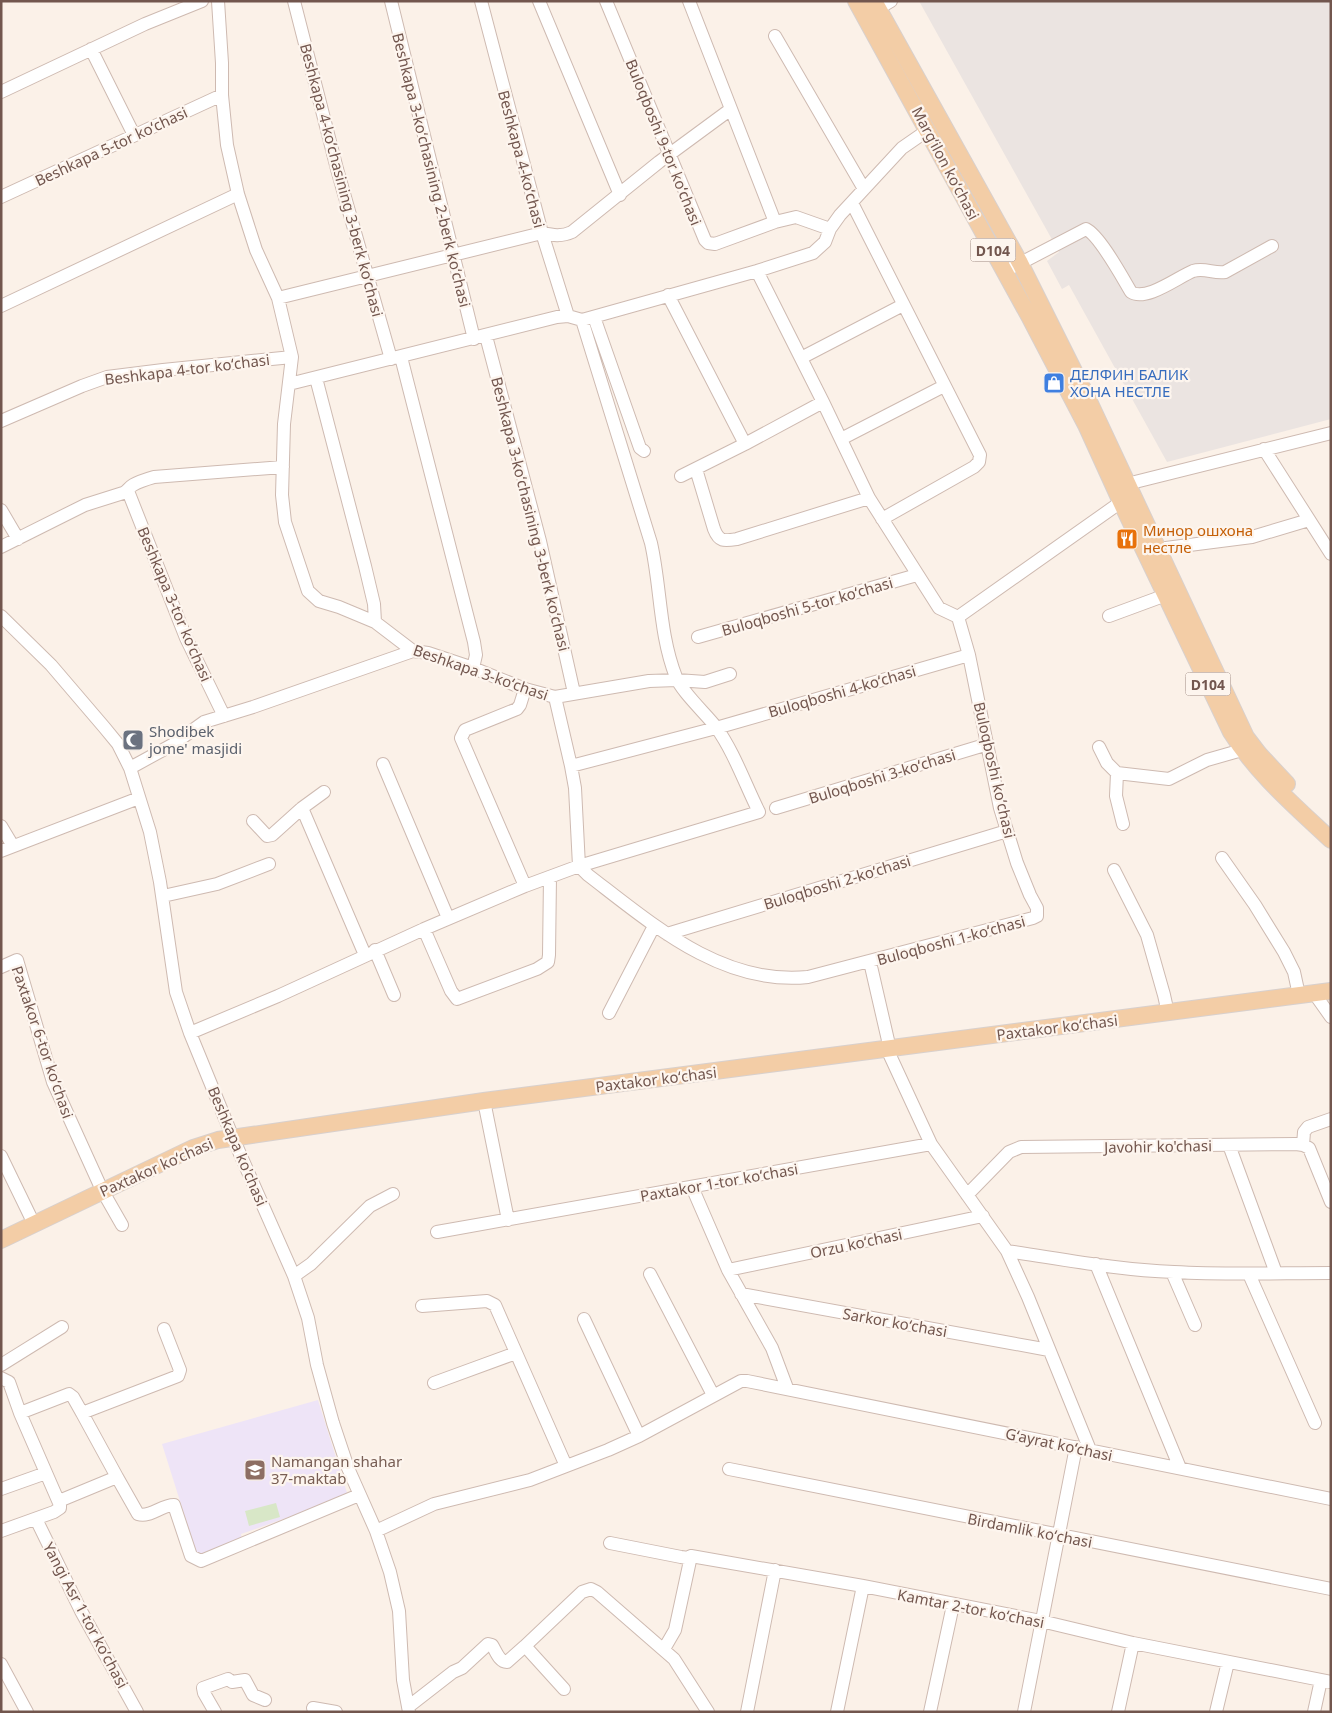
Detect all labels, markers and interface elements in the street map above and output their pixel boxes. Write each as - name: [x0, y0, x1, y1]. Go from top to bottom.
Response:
- street label: Beshkapa 3-koʻchasining 2-berk koʻchasi: [388, 31, 476, 309]
- street label: Beshkapa 4-koʻchasining 3-berk koʻchasi: [296, 41, 388, 319]
- street label: Buloqboshi 9-tor koʻchasi: [622, 56, 706, 228]
- street label: Beshkapa 4-koʻchasi: [494, 88, 550, 230]
- street label: Beshkapa 5-tor koʻchasi: [31, 102, 191, 190]
- street label: Margʻilon koʻchasi: [908, 103, 984, 223]
- road number: D104: [970, 238, 1016, 262]
- street label: Beshkapa 4-tor koʻchasi: [103, 349, 271, 389]
- place label: ДЕЛФИН БАЛИК ХОНА НЕСТЛЕ: [1070, 364, 1189, 401]
- shop icon: ДЕЛФИН БАЛИК ХОНА НЕСТЛЕ: [1042, 371, 1066, 395]
- street label: Beshkapa 3-koʻchasining 3-berk koʻchasi: [487, 375, 575, 653]
- place label: Минор ошхона нестле: [1143, 520, 1253, 557]
- street label: Beshkapa 3-tor koʻchasi: [133, 524, 217, 684]
- restaurant icon: Минор ошхона нестле: [1115, 527, 1139, 551]
- street label: Buloqboshi 5-tor koʻchasi: [719, 572, 895, 640]
- street label: Beshkapa 3-koʻchasi: [411, 639, 551, 705]
- street label: Buloqboshi 4-koʻchasi: [766, 660, 918, 722]
- road number: D104: [1186, 672, 1230, 696]
- street label: Buloqboshi koʻchasi: [970, 700, 1020, 840]
- place label: Shodibek jome' masjidi: [148, 721, 242, 758]
- mosque icon: Shodibek jome' masjidi: [121, 728, 145, 752]
- street label: Buloqboshi 3-koʻchasi: [806, 744, 958, 808]
- street label: Buloqboshi 2-koʻchasi: [761, 850, 913, 914]
- street label: Buloqboshi 1-koʻchasi: [875, 911, 1027, 969]
- street label: Paxtakor 6-tor koʻchasi: [7, 963, 79, 1121]
- street label: Paxtakor koʻchasi: [995, 1010, 1119, 1044]
- street label: Paxtakor koʻchasi: [594, 1062, 718, 1096]
- street label: Beshkapa ko'chasi: [204, 1083, 272, 1209]
- street label: Paxtakor koʻchasi: [96, 1133, 216, 1201]
- street label: Javohir ko'chasi: [1102, 1135, 1212, 1157]
- street label: Paxtakor 1-tor koʻchasi: [638, 1158, 800, 1206]
- street label: Orzu koʻchasi: [808, 1223, 904, 1263]
- street label: Sarkor koʻchasi: [841, 1303, 949, 1341]
- street label: Gʻayrat koʻchasi: [1004, 1423, 1114, 1465]
- place label: Namangan shahar 37-maktab: [271, 1451, 402, 1488]
- school or university icon: Namangan shahar 37-maktab: [243, 1458, 267, 1482]
- street label: Birdamlik koʻchasi: [966, 1508, 1094, 1552]
- street label: Yangi Asr 1-tor koʼchasi: [39, 1538, 133, 1692]
- street label: Kamtar 2-tor koʻchasi: [896, 1584, 1046, 1632]

